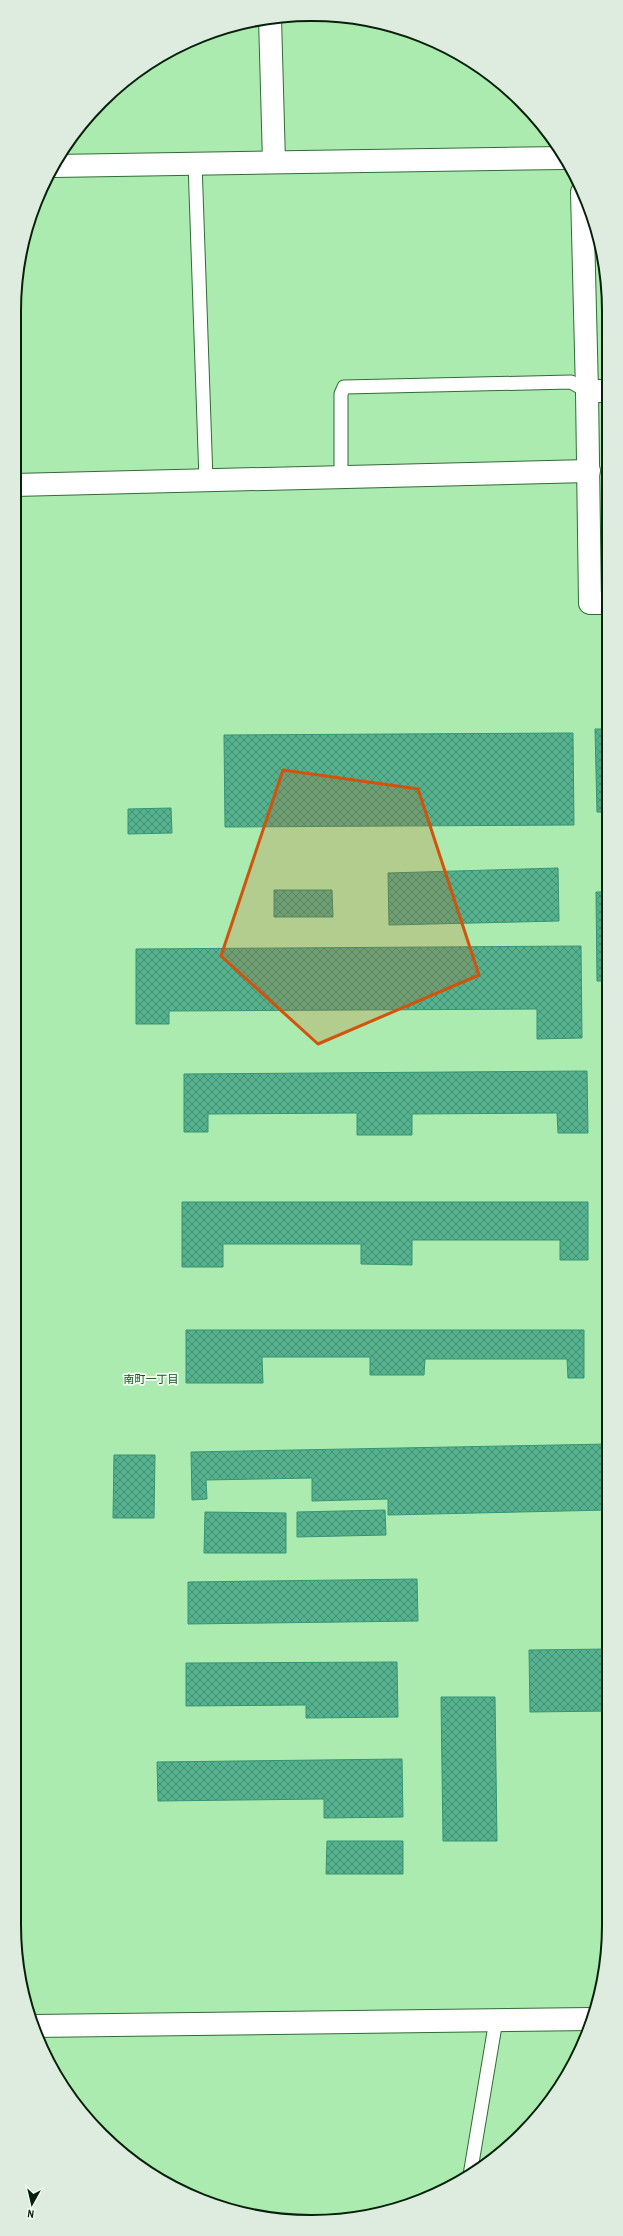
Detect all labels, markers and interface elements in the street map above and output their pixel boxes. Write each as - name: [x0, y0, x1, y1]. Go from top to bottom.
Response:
- district label: 南町一丁目: [124, 1372, 179, 1386]
- north arrow: [12, 2184, 52, 2224]
- text: N: [26, 2207, 35, 2221]

